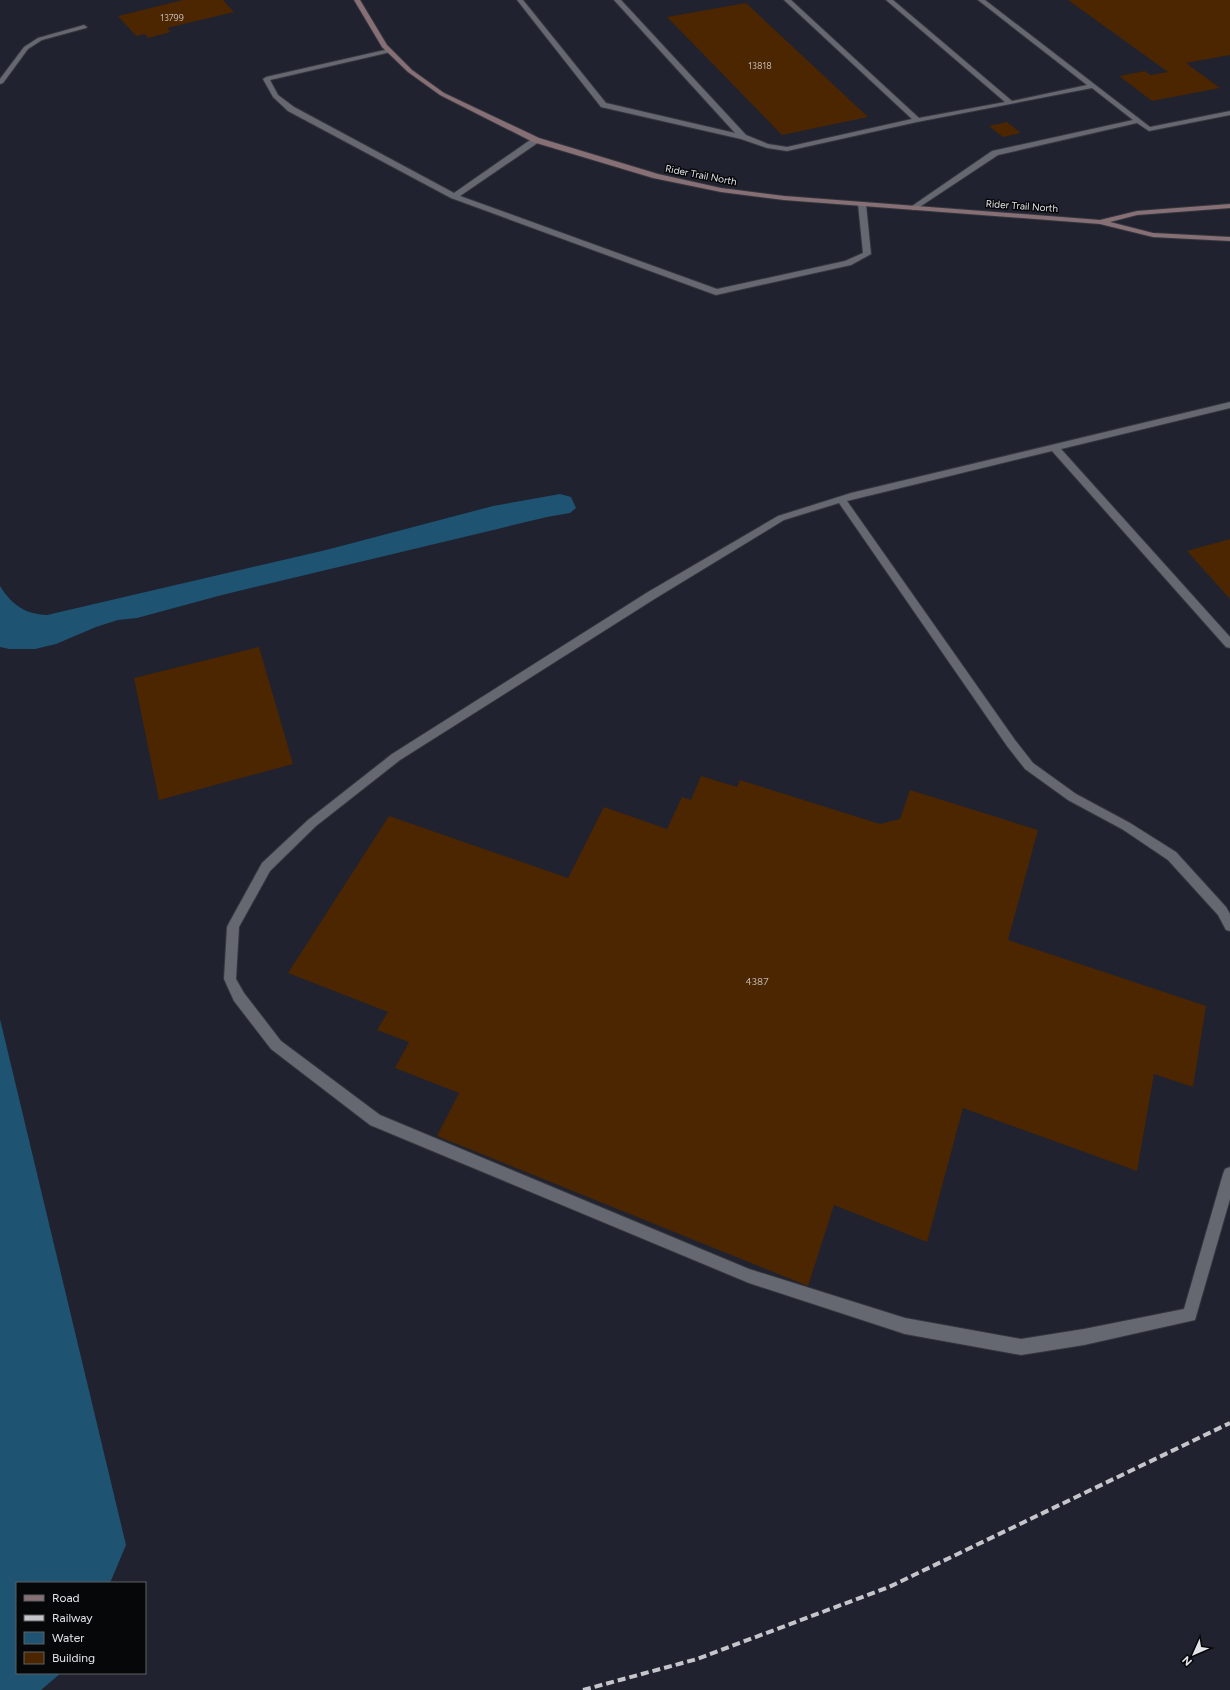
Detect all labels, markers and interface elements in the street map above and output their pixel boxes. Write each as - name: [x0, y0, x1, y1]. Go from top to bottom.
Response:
- house number: 13799: [160, 12, 184, 23]
- house number: 13818: [748, 60, 772, 71]
- street label: Rider Trail North: [664, 162, 738, 188]
- street label: Rider Trail North: [985, 197, 1059, 215]
- house number: 4387: [745, 975, 769, 988]
- legend: [16, 1582, 146, 1674]
- text: Road: [52, 1591, 80, 1605]
- text: Railway: [52, 1611, 93, 1625]
- text: Water: [52, 1631, 84, 1645]
- north arrow: [1174, 1634, 1214, 1674]
- text: Building: [52, 1651, 95, 1665]
- text: N: [1180, 1653, 1195, 1668]

